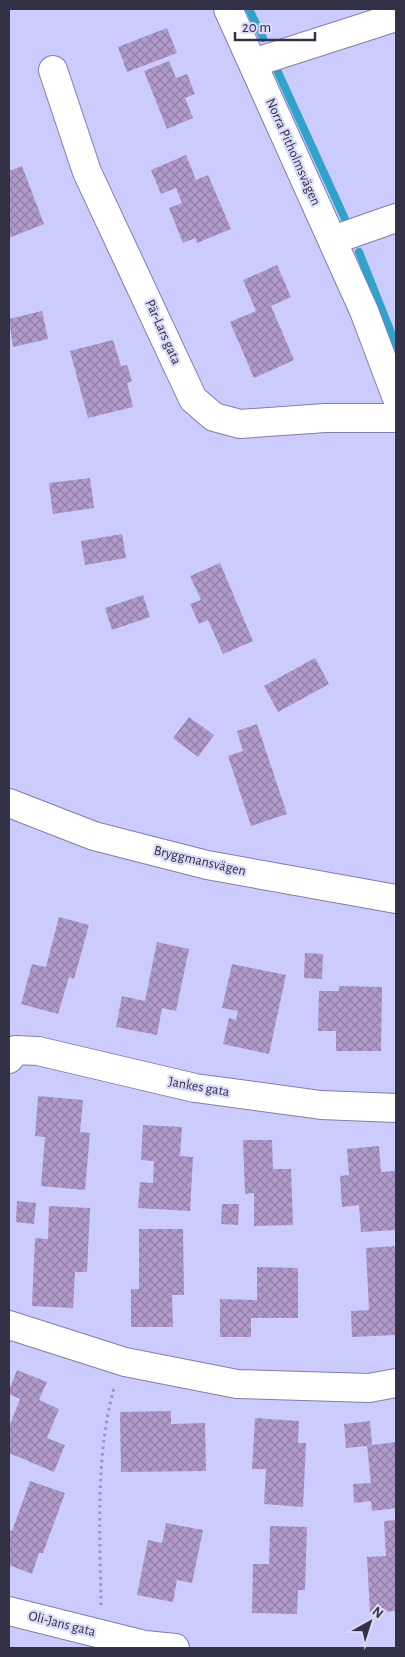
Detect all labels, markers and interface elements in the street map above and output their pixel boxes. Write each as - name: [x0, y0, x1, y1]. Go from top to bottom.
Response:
- scale bar: [235, 10, 315, 42]
- text: 20 m: [242, 20, 271, 35]
- street label: Norra Pitholmsvägen: [263, 96, 323, 208]
- street label: Pär-Lars gata: [142, 297, 184, 367]
- street label: Bryggmansvägen: [153, 844, 247, 878]
- street label: Jankes gata: [167, 1075, 231, 1099]
- north arrow: [345, 1597, 395, 1647]
- text: N: [369, 1604, 386, 1621]
- street label: Oli-Jans gata: [27, 1609, 98, 1639]

